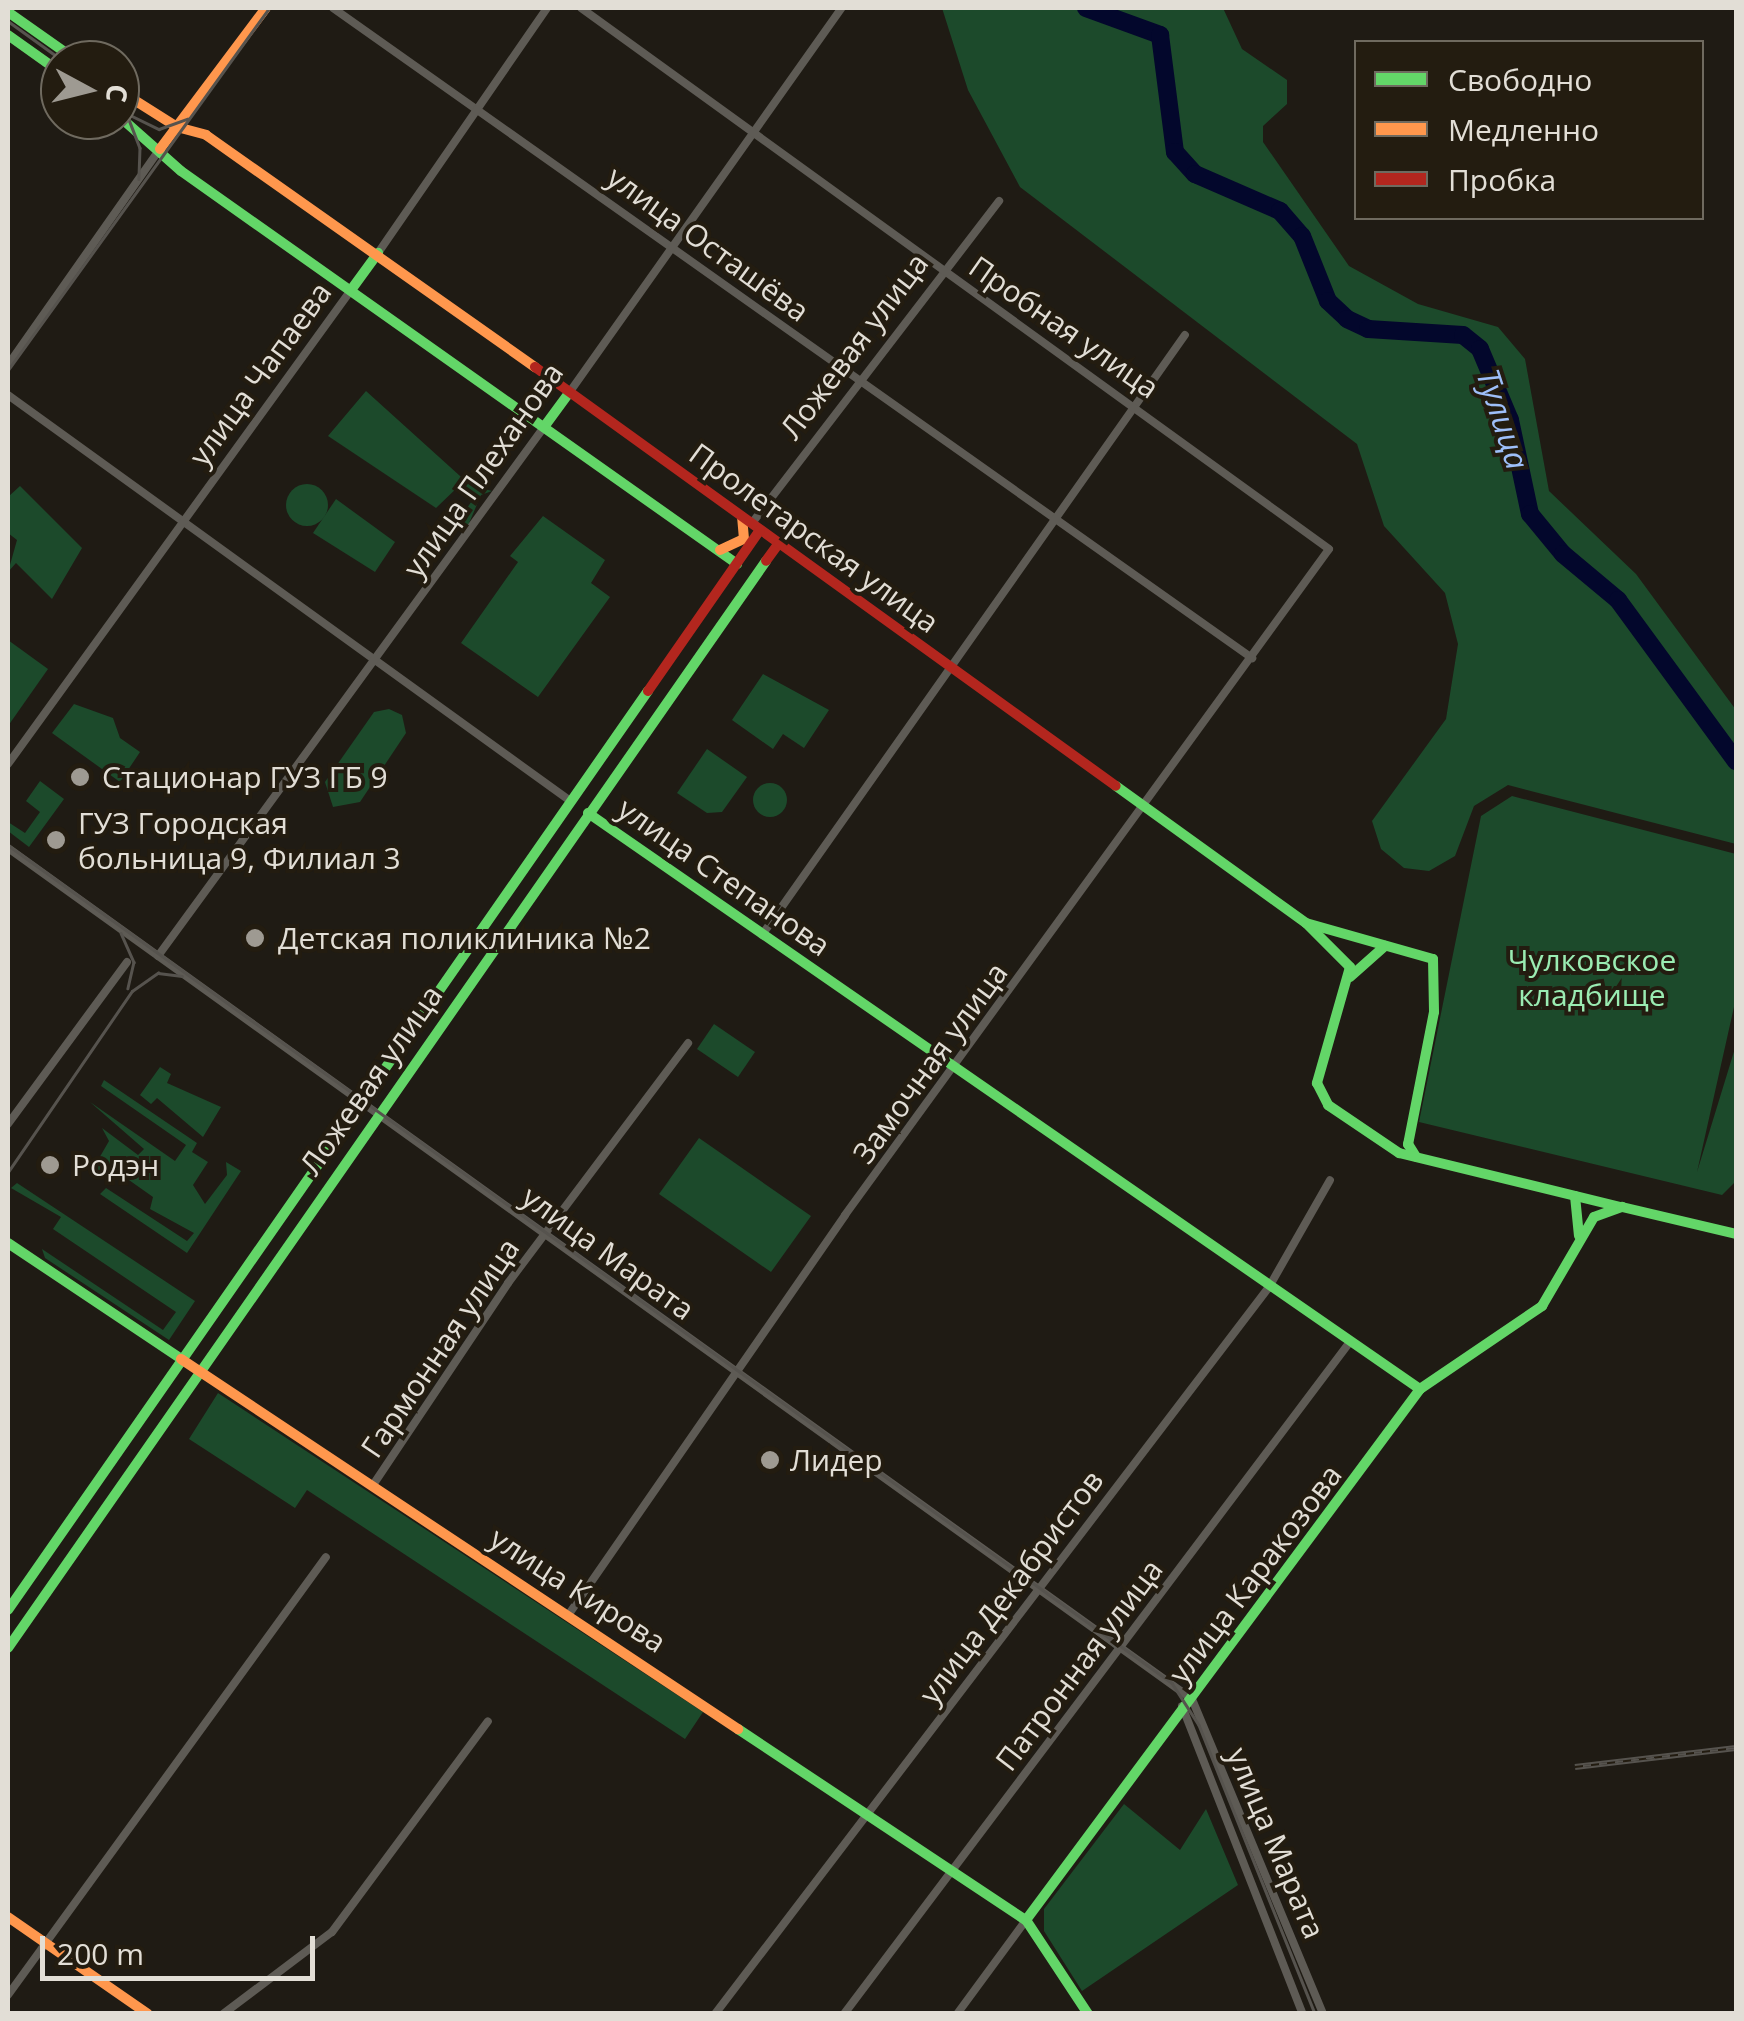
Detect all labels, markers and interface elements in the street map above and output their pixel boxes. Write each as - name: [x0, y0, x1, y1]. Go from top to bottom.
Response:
- north arrow: [40, 40, 140, 140]
- legend: [1354, 40, 1704, 220]
- text: Свободно: [1448, 59, 1592, 100]
- text: С: [98, 82, 138, 105]
- text: Медленно: [1448, 109, 1599, 150]
- street label: улица Осташёва: [600, 159, 816, 329]
- text: Пробка: [1448, 159, 1556, 200]
- street label: Ложевая улица: [773, 246, 935, 446]
- street label: Пробная улица: [962, 248, 1166, 406]
- street label: улица Чапаева: [181, 275, 339, 473]
- street label: улица Плеханова: [396, 356, 570, 584]
- water label: Тулица: [1469, 364, 1537, 474]
- street label: Пролетарская улица: [682, 436, 946, 640]
- place label: Стационар ГУЗ ГБ 9: [102, 759, 388, 795]
- marker: Стационар ГУЗ ГБ 9: [67, 764, 93, 790]
- street label: улица Степанова: [611, 790, 837, 964]
- place label: ГУЗ Городская больница 9, Филиал 3: [78, 805, 401, 876]
- marker: ГУЗ Городская больница 9, Филиал 3: [43, 827, 69, 853]
- place label: Детская поликлиника №2: [278, 920, 651, 956]
- marker: Детская поликлиника №2: [242, 925, 268, 951]
- park label: Чулковское кладбище: [1508, 942, 1676, 1012]
- street label: Замочная улица: [845, 956, 1015, 1170]
- street label: Ложевая улица: [292, 978, 450, 1182]
- place label: Родэн: [72, 1147, 159, 1183]
- marker: Родэн: [37, 1152, 63, 1178]
- street label: улица Марата: [515, 1178, 701, 1328]
- street label: Гармонная улица: [353, 1232, 527, 1464]
- place label: Лидер: [790, 1442, 883, 1478]
- marker: Лидер: [759, 1449, 781, 1471]
- street label: улица Каракозова: [1161, 1458, 1349, 1690]
- street label: улица Декабристов: [911, 1463, 1111, 1711]
- street label: улица Кирова: [483, 1520, 673, 1660]
- street label: Патронная улица: [988, 1552, 1170, 1778]
- street label: улица Марата: [1220, 1742, 1332, 1944]
- scale bar: [45, 1916, 320, 1978]
- text: 200 m: [57, 1933, 144, 1974]

